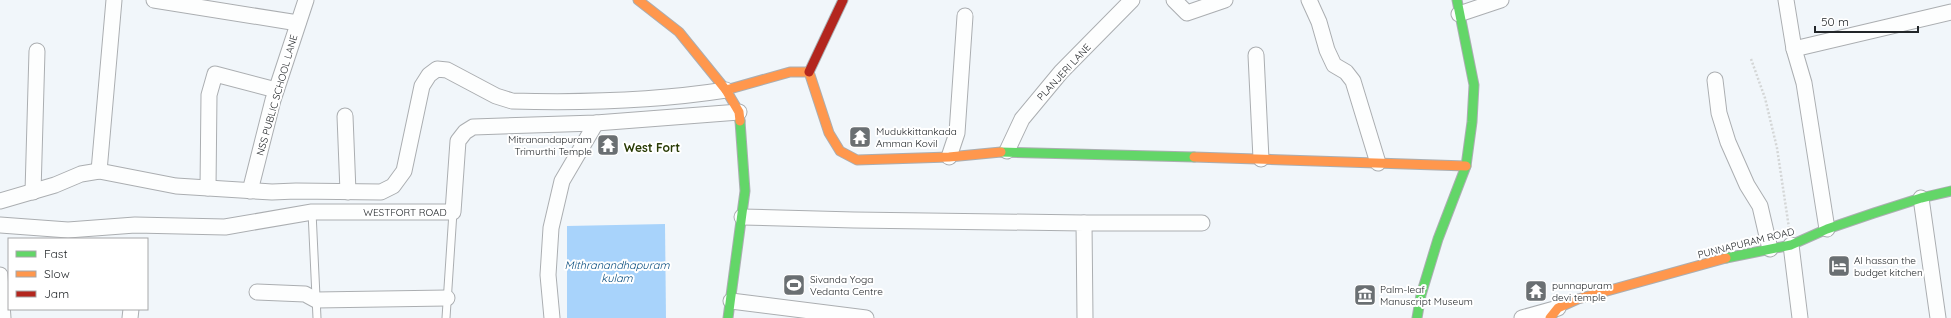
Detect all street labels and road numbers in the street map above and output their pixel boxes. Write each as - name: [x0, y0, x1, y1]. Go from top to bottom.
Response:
- street label: NSS PUBLIC SCHOOL LANE: [253, 33, 301, 157]
- street label: PLANJERI LANE: [1034, 41, 1094, 103]
- street label: WESTFORT ROAD: [363, 206, 447, 219]
- street label: PUNNAPURAM ROAD: [1696, 225, 1796, 261]

